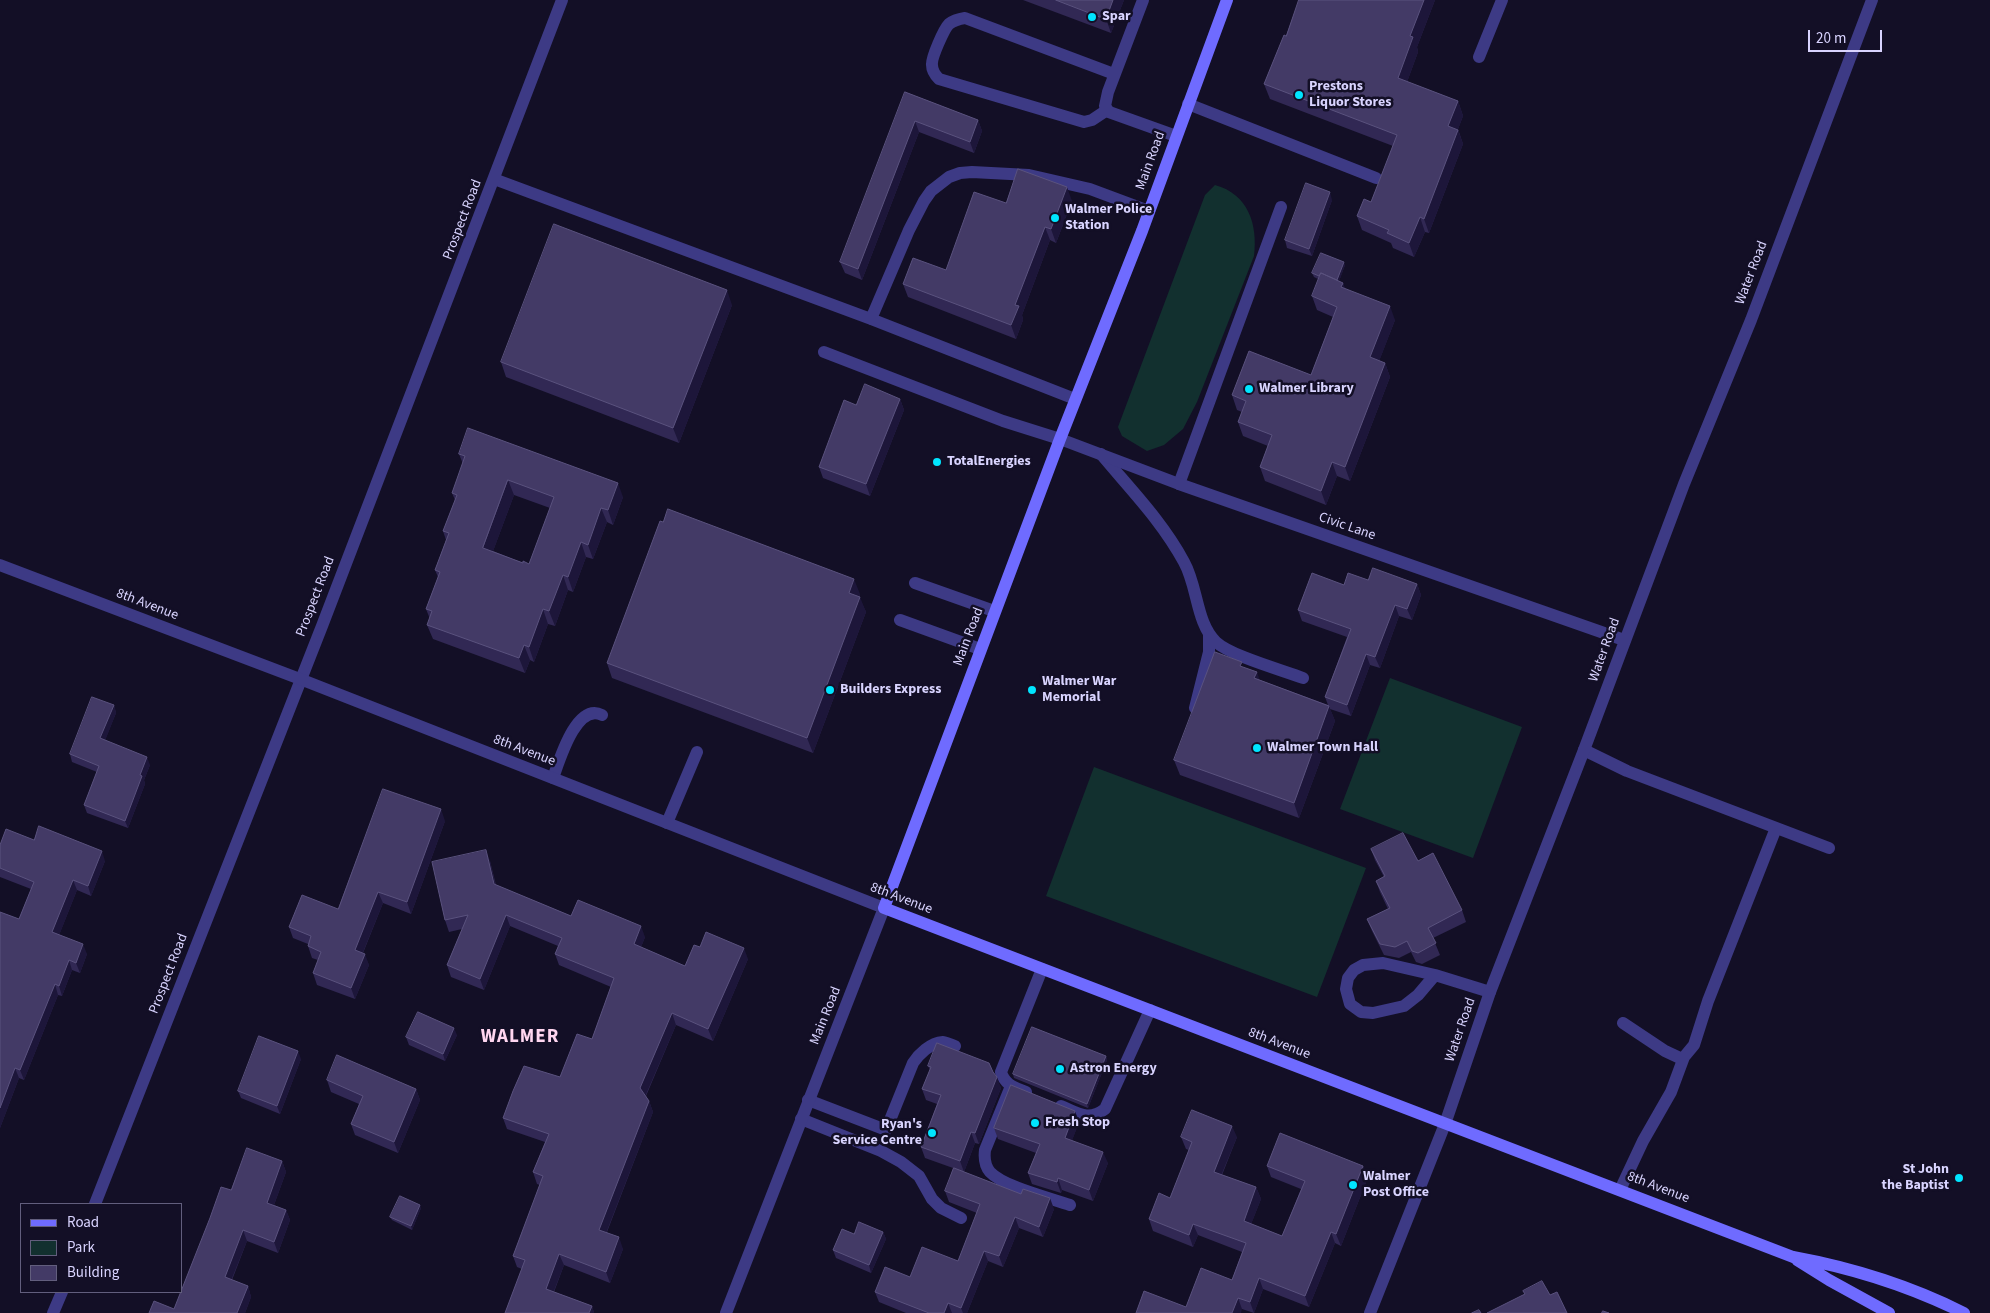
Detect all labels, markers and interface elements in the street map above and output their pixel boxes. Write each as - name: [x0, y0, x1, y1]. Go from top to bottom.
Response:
- place label: Spar: [1102, 9, 1131, 25]
- marker: Spar: [1086, 11, 1098, 23]
- scale bar: [1810, 20, 1884, 52]
- text: 20 m: [1816, 28, 1846, 49]
- place label: Prestons Liquor Stores: [1309, 79, 1391, 111]
- marker: Prestons Liquor Stores: [1293, 89, 1305, 101]
- street label: Main Road: [1133, 129, 1169, 193]
- street label: Prospect Road: [440, 177, 486, 263]
- place label: Walmer Police Station: [1065, 202, 1152, 234]
- marker: Walmer Police Station: [1049, 212, 1061, 224]
- street label: Water Road: [1732, 239, 1772, 307]
- place label: Walmer Library: [1259, 381, 1354, 397]
- marker: Walmer Library: [1243, 383, 1255, 395]
- place label: TotalEnergies: [947, 454, 1031, 470]
- marker: TotalEnergies: [931, 456, 943, 468]
- street label: Civic Lane: [1316, 509, 1378, 545]
- street label: Prospect Road: [293, 554, 339, 640]
- street label: 8th Avenue: [114, 585, 180, 625]
- street label: Main Road: [950, 605, 988, 669]
- street label: Water Road: [1586, 616, 1624, 684]
- place label: Walmer War Memorial: [1042, 674, 1116, 706]
- place label: Builders Express: [840, 682, 941, 698]
- marker: Builders Express: [824, 684, 836, 696]
- marker: Walmer War Memorial: [1026, 684, 1038, 696]
- street label: 8th Avenue: [491, 731, 557, 771]
- place label: Walmer Town Hall: [1267, 740, 1378, 756]
- marker: Walmer Town Hall: [1251, 742, 1263, 754]
- street label: 8th Avenue: [868, 879, 934, 919]
- street label: Prospect Road: [146, 931, 192, 1017]
- street label: Main Road: [807, 984, 845, 1048]
- street label: Water Road: [1442, 996, 1480, 1064]
- street label: 8th Avenue: [1246, 1024, 1312, 1064]
- district label: WALMER: [480, 1027, 560, 1049]
- place label: Astron Energy: [1070, 1061, 1157, 1077]
- marker: Astron Energy: [1054, 1063, 1066, 1075]
- place label: Fresh Stop: [1045, 1115, 1110, 1131]
- place label: Ryan's Service Centre: [832, 1117, 922, 1150]
- marker: Fresh Stop: [1029, 1117, 1041, 1129]
- marker: Ryan's Service Centre: [926, 1127, 938, 1139]
- place label: St John the Baptist: [1882, 1162, 1949, 1194]
- street label: 8th Avenue: [1625, 1168, 1691, 1208]
- place label: Walmer Post Office: [1363, 1169, 1429, 1202]
- marker: St John the Baptist: [1953, 1172, 1965, 1184]
- marker: Walmer Post Office: [1347, 1179, 1359, 1191]
- legend: [20, 1203, 182, 1293]
- text: Road: [67, 1212, 99, 1233]
- text: Park: [67, 1237, 95, 1258]
- text: Building: [67, 1262, 119, 1283]

